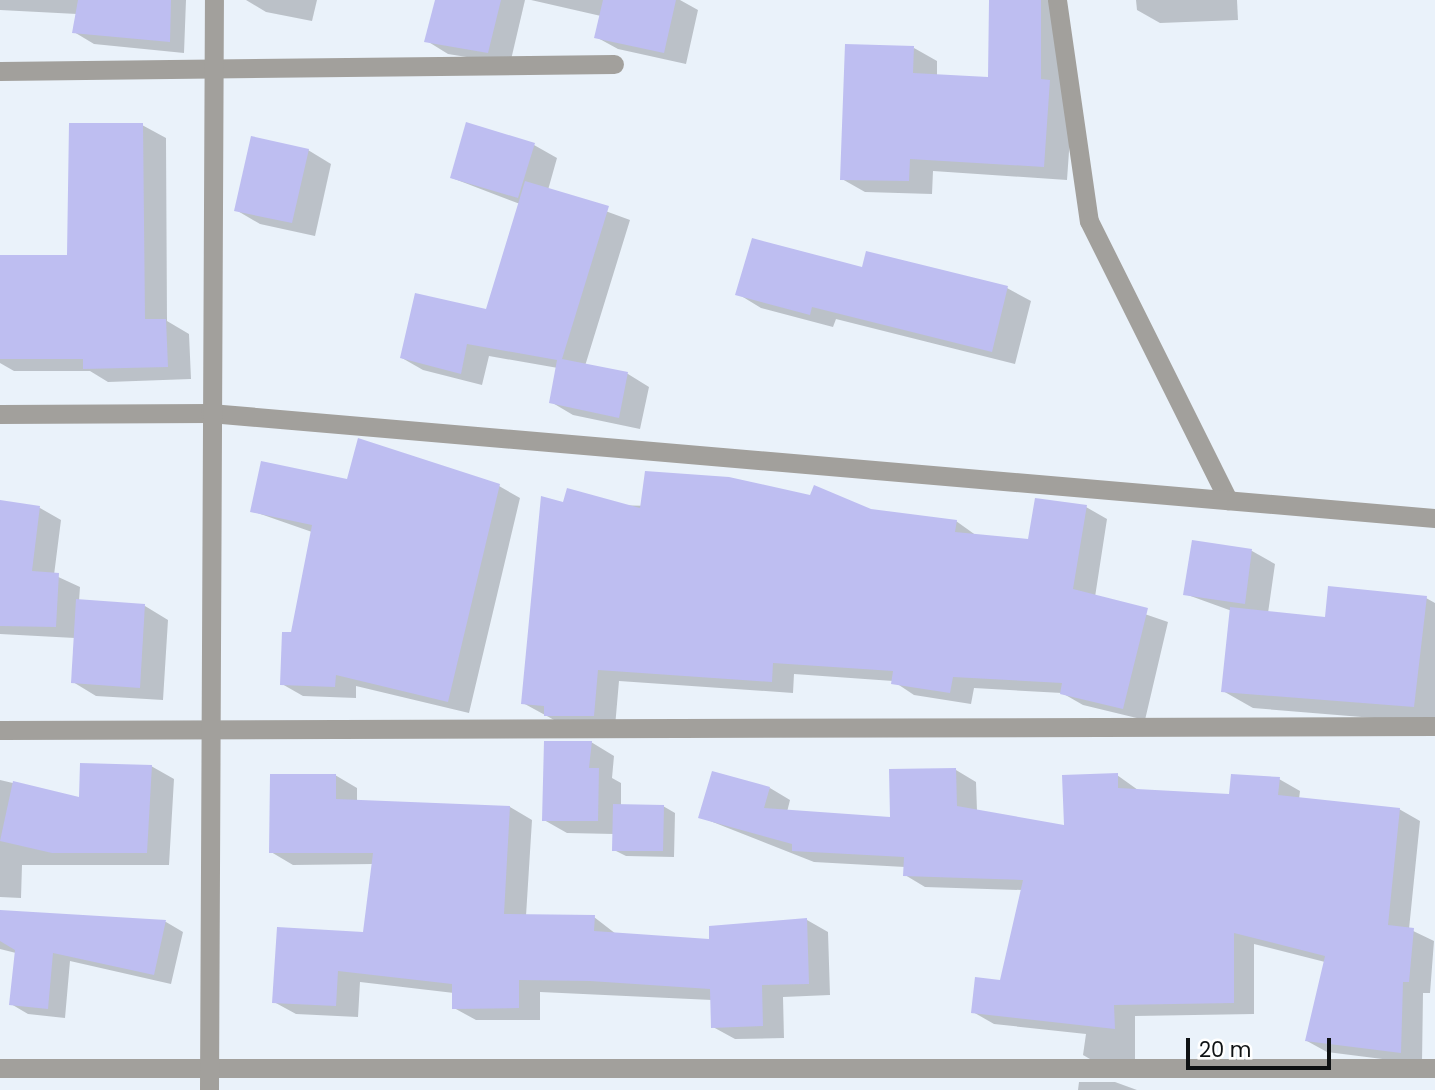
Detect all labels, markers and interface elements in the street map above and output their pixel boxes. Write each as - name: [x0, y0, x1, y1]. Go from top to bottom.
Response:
- scale bar: [1190, 1024, 1335, 1068]
- text: 20 m: [1199, 1035, 1252, 1064]

